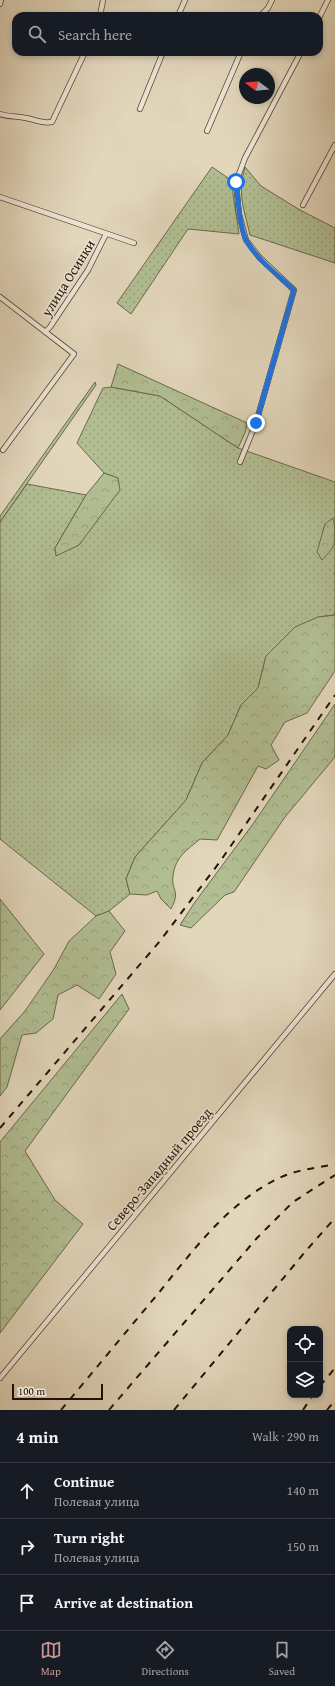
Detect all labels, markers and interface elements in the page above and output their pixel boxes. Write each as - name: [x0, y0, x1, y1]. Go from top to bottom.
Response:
- search box: [12, 12, 323, 56]
- icon: search: [26, 23, 48, 45]
- text: Search here: [58, 24, 132, 45]
- north arrow: [239, 68, 275, 104]
- route start: [227, 173, 245, 191]
- street label: улица Осинки: [36, 236, 100, 321]
- route end: [247, 414, 265, 432]
- street label: Северо-Западный проезд: [101, 1103, 217, 1235]
- map controls: [287, 1326, 323, 1398]
- button: locate: [287, 1326, 323, 1362]
- button: layers: [287, 1362, 323, 1398]
- scale bar: [12, 1382, 103, 1401]
- text: 100 m: [18, 1383, 45, 1399]
- text: 4 min: [16, 1424, 58, 1449]
- text: Walk · 290 m: [252, 1427, 319, 1446]
- text: Continue: [54, 1471, 115, 1492]
- icon: ahead: [16, 1480, 38, 1502]
- text: 140 m: [287, 1481, 319, 1500]
- text: Полевая улица: [54, 1492, 139, 1511]
- text: Turn right: [54, 1527, 125, 1548]
- icon: right: [16, 1536, 38, 1558]
- text: 150 m: [287, 1537, 319, 1556]
- text: Полевая улица: [54, 1548, 139, 1567]
- icon: arrive: [16, 1592, 38, 1614]
- text: Arrive at destination: [54, 1592, 193, 1613]
- tab: Map: [40, 1639, 62, 1679]
- tab: Directions: [142, 1639, 189, 1679]
- tab: Saved: [268, 1639, 295, 1679]

